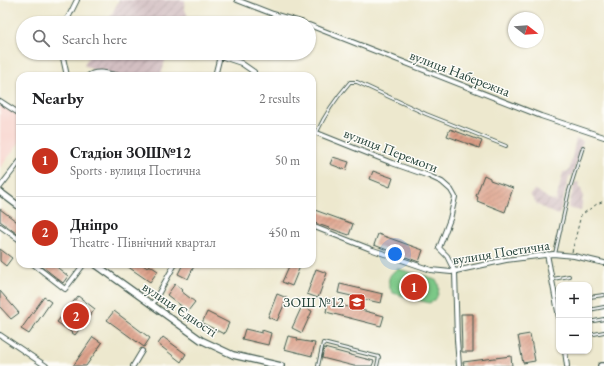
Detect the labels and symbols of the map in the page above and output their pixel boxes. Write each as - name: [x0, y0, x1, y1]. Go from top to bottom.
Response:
- north arrow: [508, 12, 544, 48]
- street label: вулиця Набережна: [407, 46, 513, 101]
- street label: вулиця Перемоги: [341, 124, 441, 176]
- street label: вулиця Поетична: [451, 235, 551, 269]
- your location: [385, 244, 405, 264]
- pin: 1: [401, 272, 427, 302]
- street label: вулиця Єдності: [139, 277, 221, 341]
- school or university icon: ЗОШ №12: [347, 292, 367, 312]
- place label: ЗОШ №12: [283, 293, 344, 311]
- pin: 2: [63, 301, 89, 331]

